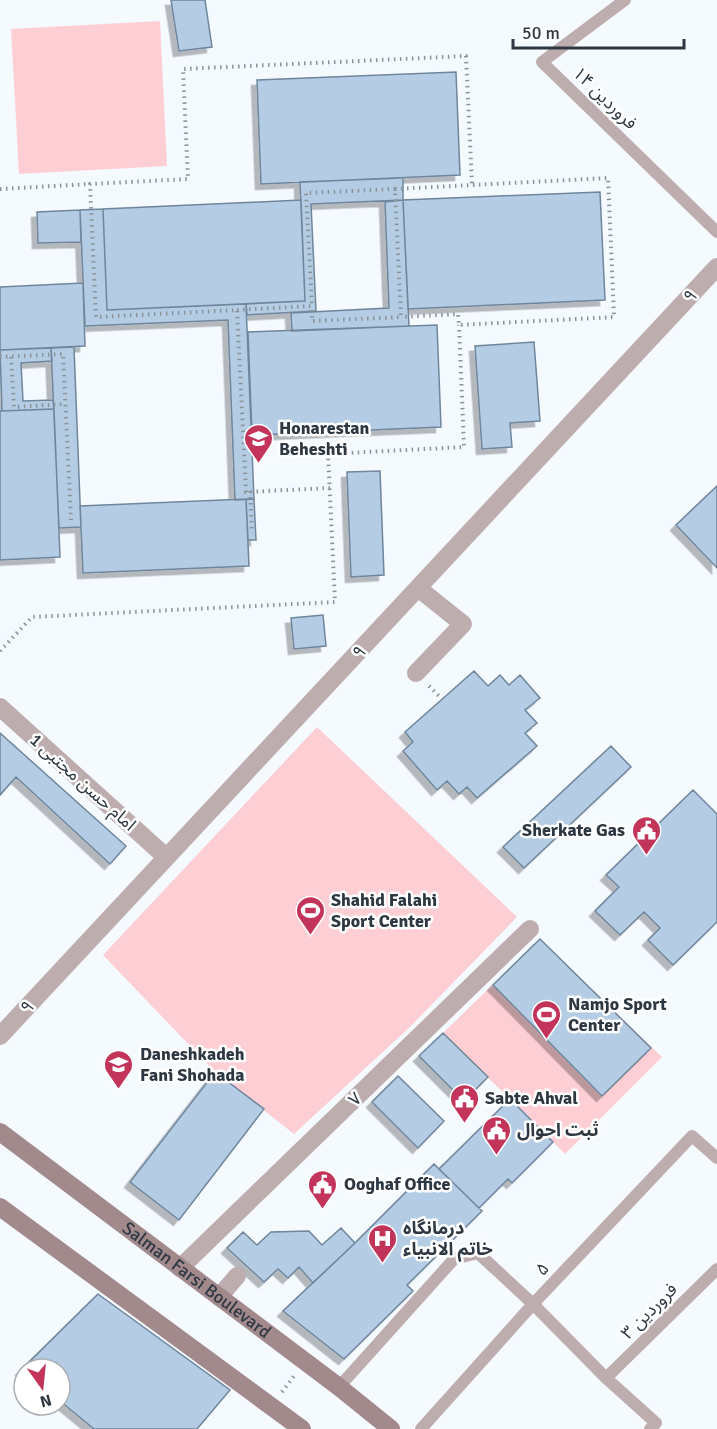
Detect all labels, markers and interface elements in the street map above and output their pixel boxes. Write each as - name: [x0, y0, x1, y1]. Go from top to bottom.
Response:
- scale bar: [513, 12, 684, 50]
- text: 50 m: [522, 22, 560, 44]
- street label: فروردین ۱۴: [568, 62, 642, 134]
- street label: ۹: [678, 285, 702, 307]
- place label: Honarestan Beheshti: [279, 417, 370, 460]
- school or university icon: Honarestan Beheshti: [242, 422, 274, 464]
- street label: ۹: [347, 641, 371, 663]
- street label: امام حسن مجتبی 1: [23, 729, 141, 838]
- public building icon: Sherkate Gas: [630, 814, 662, 856]
- place label: Sherkate Gas: [522, 819, 625, 841]
- place label: Shahid Falahi Sport Center: [331, 889, 437, 932]
- sports icon: Shahid Falahi Sport Center: [294, 894, 326, 936]
- place label: Namjo Sport Center: [568, 993, 667, 1036]
- street label: ۹: [15, 996, 39, 1018]
- sports icon: Namjo Sport Center: [531, 998, 563, 1040]
- place label: Daneshkadeh Fani Shohada: [140, 1043, 245, 1086]
- school or university icon: Daneshkadeh Fani Shohada: [103, 1048, 135, 1090]
- public building icon: Sabte Ahval: [448, 1082, 480, 1124]
- place label: Sabte Ahval: [485, 1087, 578, 1109]
- street label: ۷: [344, 1088, 366, 1110]
- public building icon: ثبت احوال: [480, 1114, 512, 1156]
- place label: ثبت احوال: [517, 1119, 599, 1141]
- public building icon: Ooghaf Office: [307, 1168, 339, 1210]
- place label: Ooghaf Office: [344, 1173, 451, 1195]
- street label: Salman Farsi Boulevard: [118, 1217, 275, 1343]
- place label: درمانگاه خاتم الانبیاء: [403, 1217, 493, 1262]
- hospital icon: درمانگاه خاتم الانبیاء: [366, 1222, 398, 1264]
- street label: ۵: [530, 1258, 554, 1280]
- street label: فروردین ۳: [616, 1278, 682, 1344]
- north arrow: [12, 1357, 72, 1417]
- text: N: [38, 1389, 54, 1412]

